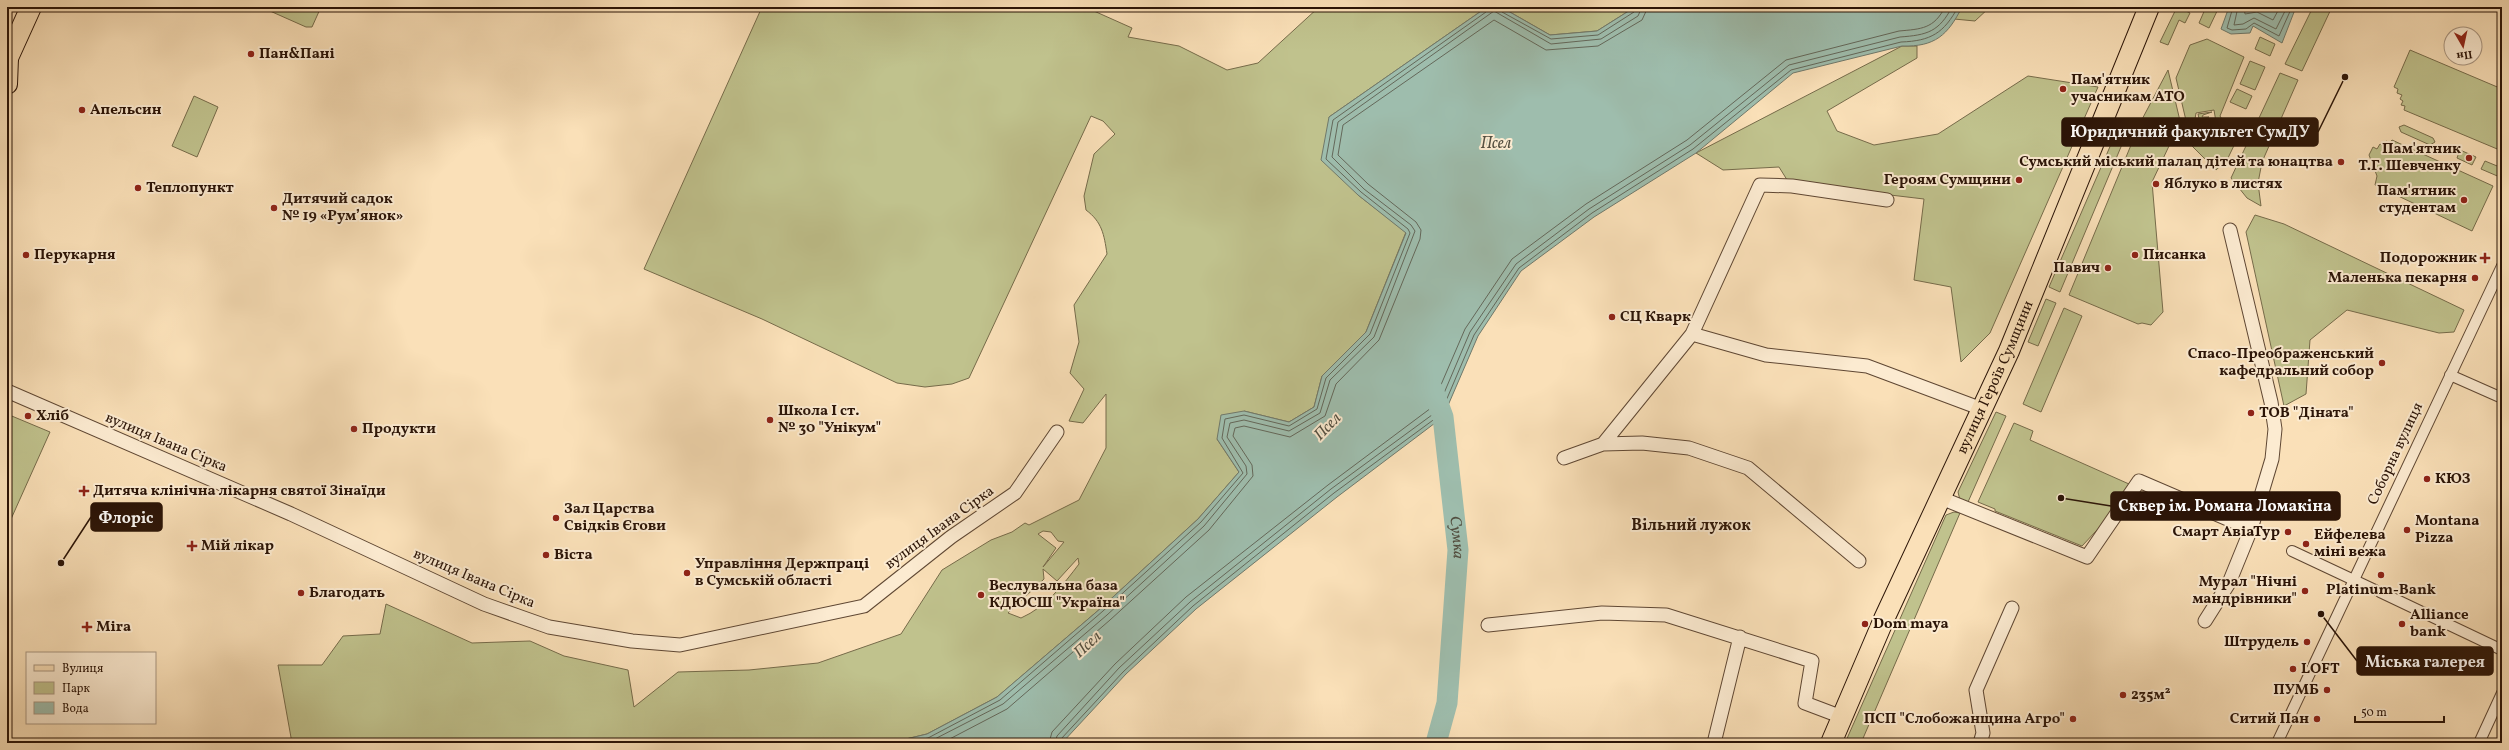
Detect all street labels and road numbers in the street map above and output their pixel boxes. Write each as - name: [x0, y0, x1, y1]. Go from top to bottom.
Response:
- street label: вулиця Героїв Сумщини: [1952, 297, 2039, 458]
- street label: Соборна вулиця: [2363, 399, 2429, 509]
- street label: вулиця Івана Сірка: [102, 408, 230, 478]
- street label: вулиця Івана Сірка: [881, 481, 999, 575]
- street label: вулиця Івана Сірка: [410, 544, 538, 614]

